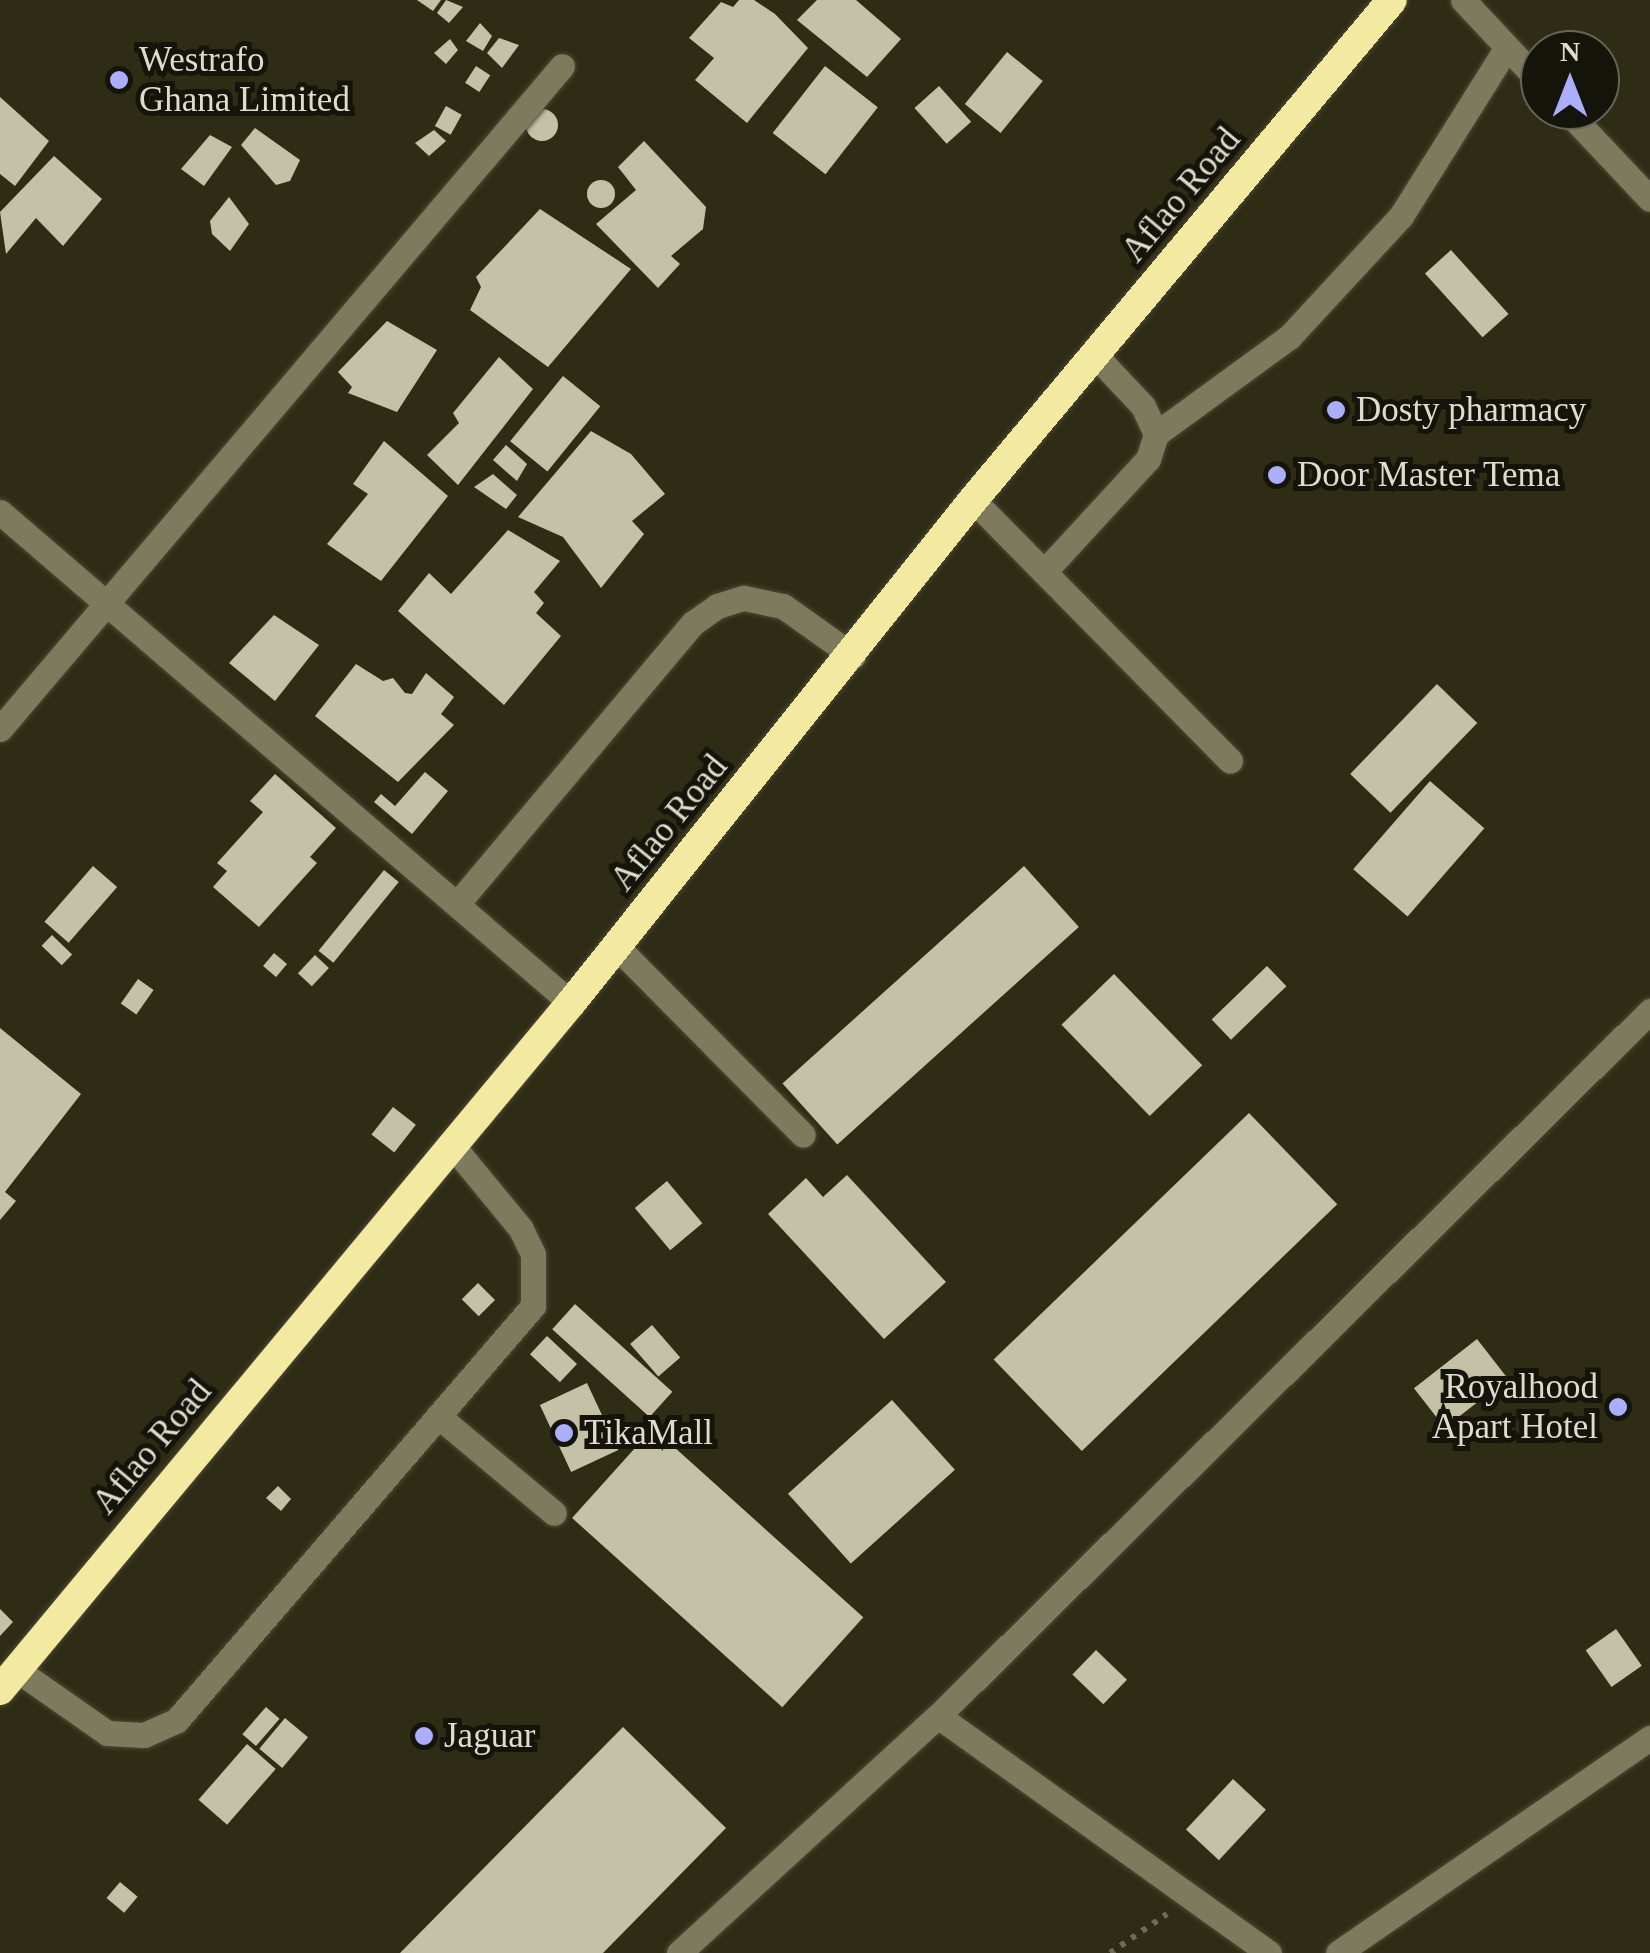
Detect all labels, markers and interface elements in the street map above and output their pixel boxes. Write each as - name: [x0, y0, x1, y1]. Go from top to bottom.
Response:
- north arrow: [1520, 30, 1620, 130]
- text: N: [1560, 36, 1580, 67]
- place label: Westrafo Ghana Limited: [139, 39, 350, 121]
- marker: Westrafo Ghana Limited: [108, 69, 130, 91]
- street label: Aflao Road: [1113, 119, 1249, 271]
- place label: Dosty pharmacy: [1356, 389, 1586, 431]
- marker: Dosty pharmacy: [1325, 399, 1347, 421]
- place label: Door Master Tema: [1297, 454, 1561, 496]
- marker: Door Master Tema: [1266, 464, 1288, 486]
- street label: Aflao Road: [602, 747, 736, 899]
- place label: Royalhood Apart Hotel: [1432, 1366, 1598, 1448]
- street label: Aflao Road: [84, 1371, 220, 1523]
- marker: Royalhood Apart Hotel: [1607, 1396, 1629, 1418]
- place label: TikaMall: [584, 1412, 713, 1454]
- marker: TikaMall: [553, 1422, 575, 1444]
- place label: Jaguar: [444, 1715, 535, 1757]
- marker: Jaguar: [413, 1725, 435, 1747]

